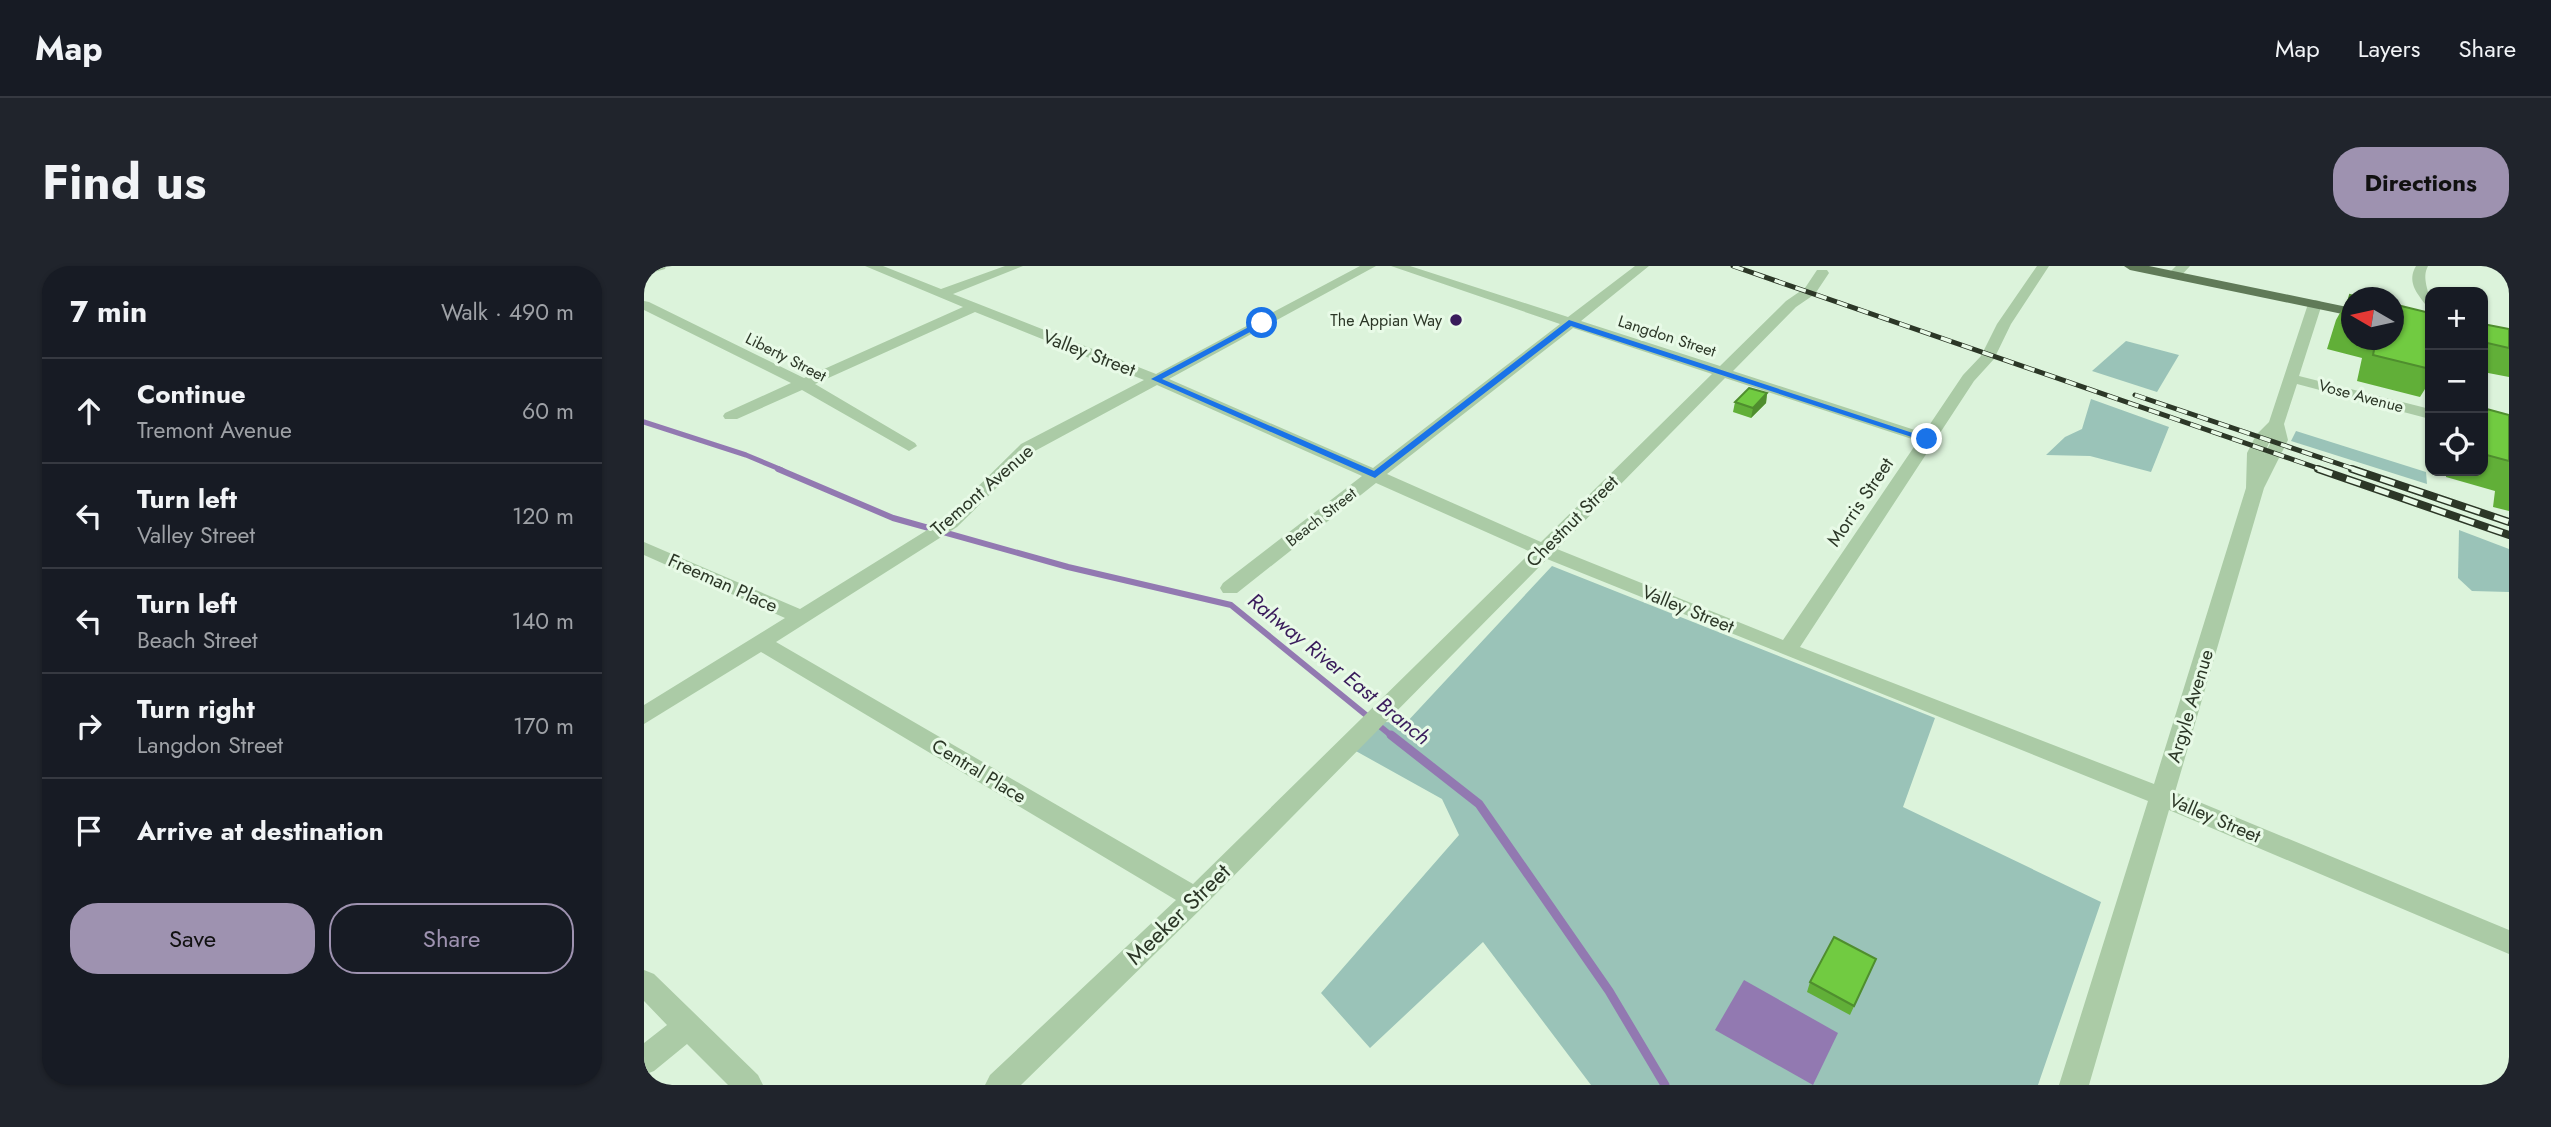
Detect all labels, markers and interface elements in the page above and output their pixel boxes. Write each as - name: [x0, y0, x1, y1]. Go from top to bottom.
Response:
- text: Map: [35, 25, 103, 72]
- text: Map: [2275, 31, 2320, 66]
- text: Layers: [2358, 31, 2420, 66]
- text: Share: [2458, 31, 2516, 66]
- text: Find us: [42, 147, 206, 217]
- button: Directions: [2333, 147, 2509, 218]
- north arrow: [2341, 287, 2404, 350]
- map controls: [2425, 287, 2488, 476]
- button: +: [2425, 287, 2488, 350]
- text: 7 min: [70, 290, 147, 333]
- text: Walk · 490 m: [441, 295, 574, 329]
- route start: [1246, 307, 1277, 338]
- place label: The Appian Way: [1330, 309, 1443, 332]
- street label: Langdon Street: [1615, 309, 1719, 363]
- marker: The Appian Way: [1448, 312, 1464, 328]
- street label: Valley Street: [1039, 323, 1140, 383]
- street label: Liberty Street: [742, 327, 831, 387]
- button: −: [2425, 350, 2488, 413]
- street label: Vose Avenue: [2316, 374, 2406, 418]
- text: Continue: [137, 375, 246, 413]
- icon: ahead: [70, 392, 108, 430]
- text: 60 m: [522, 394, 574, 428]
- text: Tremont Avenue: [137, 413, 292, 447]
- button: locate: [2425, 413, 2488, 476]
- route end: [1911, 423, 1942, 454]
- street label: Tremont Avenue: [925, 438, 1039, 542]
- street label: Morris Street: [1820, 452, 1900, 552]
- street label: Chestnut Street: [1520, 469, 1624, 573]
- text: Turn left: [137, 480, 237, 518]
- street label: Beach Street: [1281, 482, 1361, 552]
- icon: left: [70, 497, 108, 535]
- text: 120 m: [512, 499, 574, 533]
- text: Valley Street: [137, 518, 255, 552]
- street label: Freeman Place: [664, 547, 782, 619]
- street label: Valley Street: [1638, 578, 1739, 640]
- text: Turn left: [137, 585, 237, 623]
- water label: Rahway River East Branch: [1241, 586, 1437, 752]
- icon: left: [70, 602, 108, 640]
- text: 140 m: [512, 604, 574, 638]
- text: Beach Street: [137, 623, 258, 657]
- street label: Argyle Avenue: [2160, 646, 2220, 766]
- text: Turn right: [137, 690, 255, 728]
- icon: right: [70, 707, 108, 745]
- text: 170 m: [513, 709, 574, 743]
- text: Langdon Street: [137, 728, 283, 762]
- street label: Central Place: [927, 732, 1031, 810]
- street label: Valley Street: [2165, 787, 2266, 850]
- icon: arrive: [70, 812, 108, 850]
- text: Arrive at destination: [137, 812, 384, 850]
- street label: Meeker Street: [1118, 855, 1238, 973]
- button: Save: [70, 903, 315, 974]
- button: Share: [329, 903, 574, 974]

